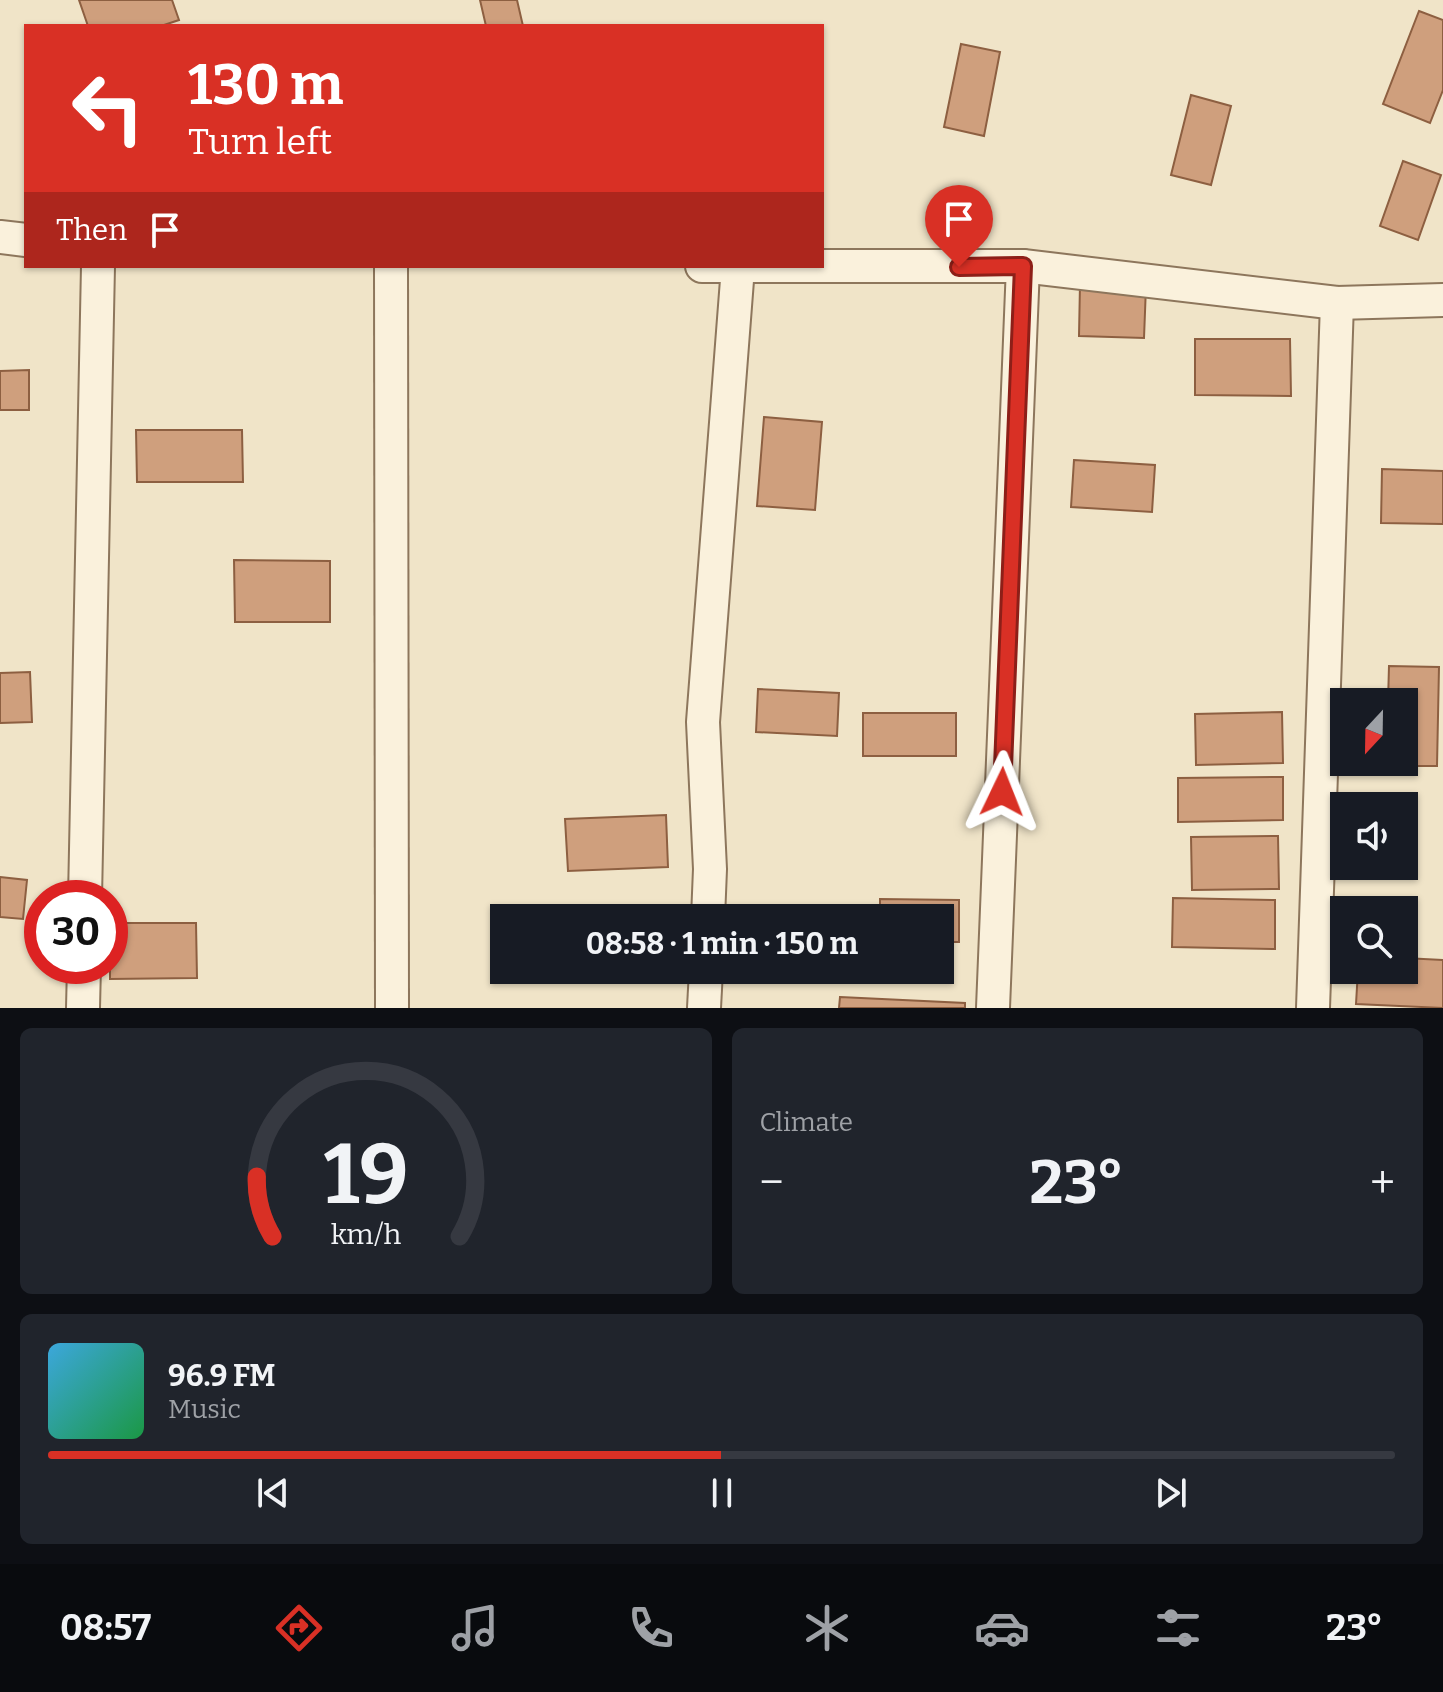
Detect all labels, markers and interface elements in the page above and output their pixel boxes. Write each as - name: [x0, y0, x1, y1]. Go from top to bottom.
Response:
- text: 130 m: [188, 52, 344, 119]
- icon: left: [56, 56, 160, 160]
- text: Turn left: [188, 120, 332, 164]
- pin: [925, 185, 993, 267]
- icon: arrive: [937, 197, 981, 241]
- icon: arrive: [143, 208, 187, 252]
- text: Then: [56, 212, 127, 248]
- north arrow: [1330, 688, 1418, 776]
- map controls: [1330, 688, 1418, 984]
- position arrow: [960, 750, 1044, 834]
- button: sound: [1330, 792, 1418, 880]
- speed limit sign: 30: [24, 880, 128, 984]
- button: search: [1330, 896, 1418, 984]
- text: 08:58 · 1 min · 150 m: [586, 926, 858, 962]
- text: Climate: [760, 1107, 853, 1138]
- text: 19: [323, 1125, 408, 1225]
- text: 23°: [1029, 1147, 1124, 1219]
- text: −: [760, 1156, 784, 1209]
- text: +: [1370, 1156, 1395, 1209]
- text: km/h: [330, 1217, 401, 1252]
- text: 96.9 FM: [168, 1358, 275, 1394]
- text: Music: [168, 1394, 241, 1425]
- icon: previous: [251, 1471, 295, 1515]
- icon: pause: [700, 1471, 744, 1515]
- icon: next: [1149, 1471, 1193, 1515]
- icon: directions: [271, 1600, 327, 1656]
- icon: music: [447, 1600, 503, 1656]
- icon: phone: [623, 1600, 679, 1656]
- icon: climate: [799, 1600, 855, 1656]
- icon: car: [974, 1600, 1030, 1656]
- icon: filters: [1150, 1600, 1206, 1656]
- text: 08:57: [60, 1606, 151, 1650]
- text: 23°: [1326, 1606, 1383, 1650]

